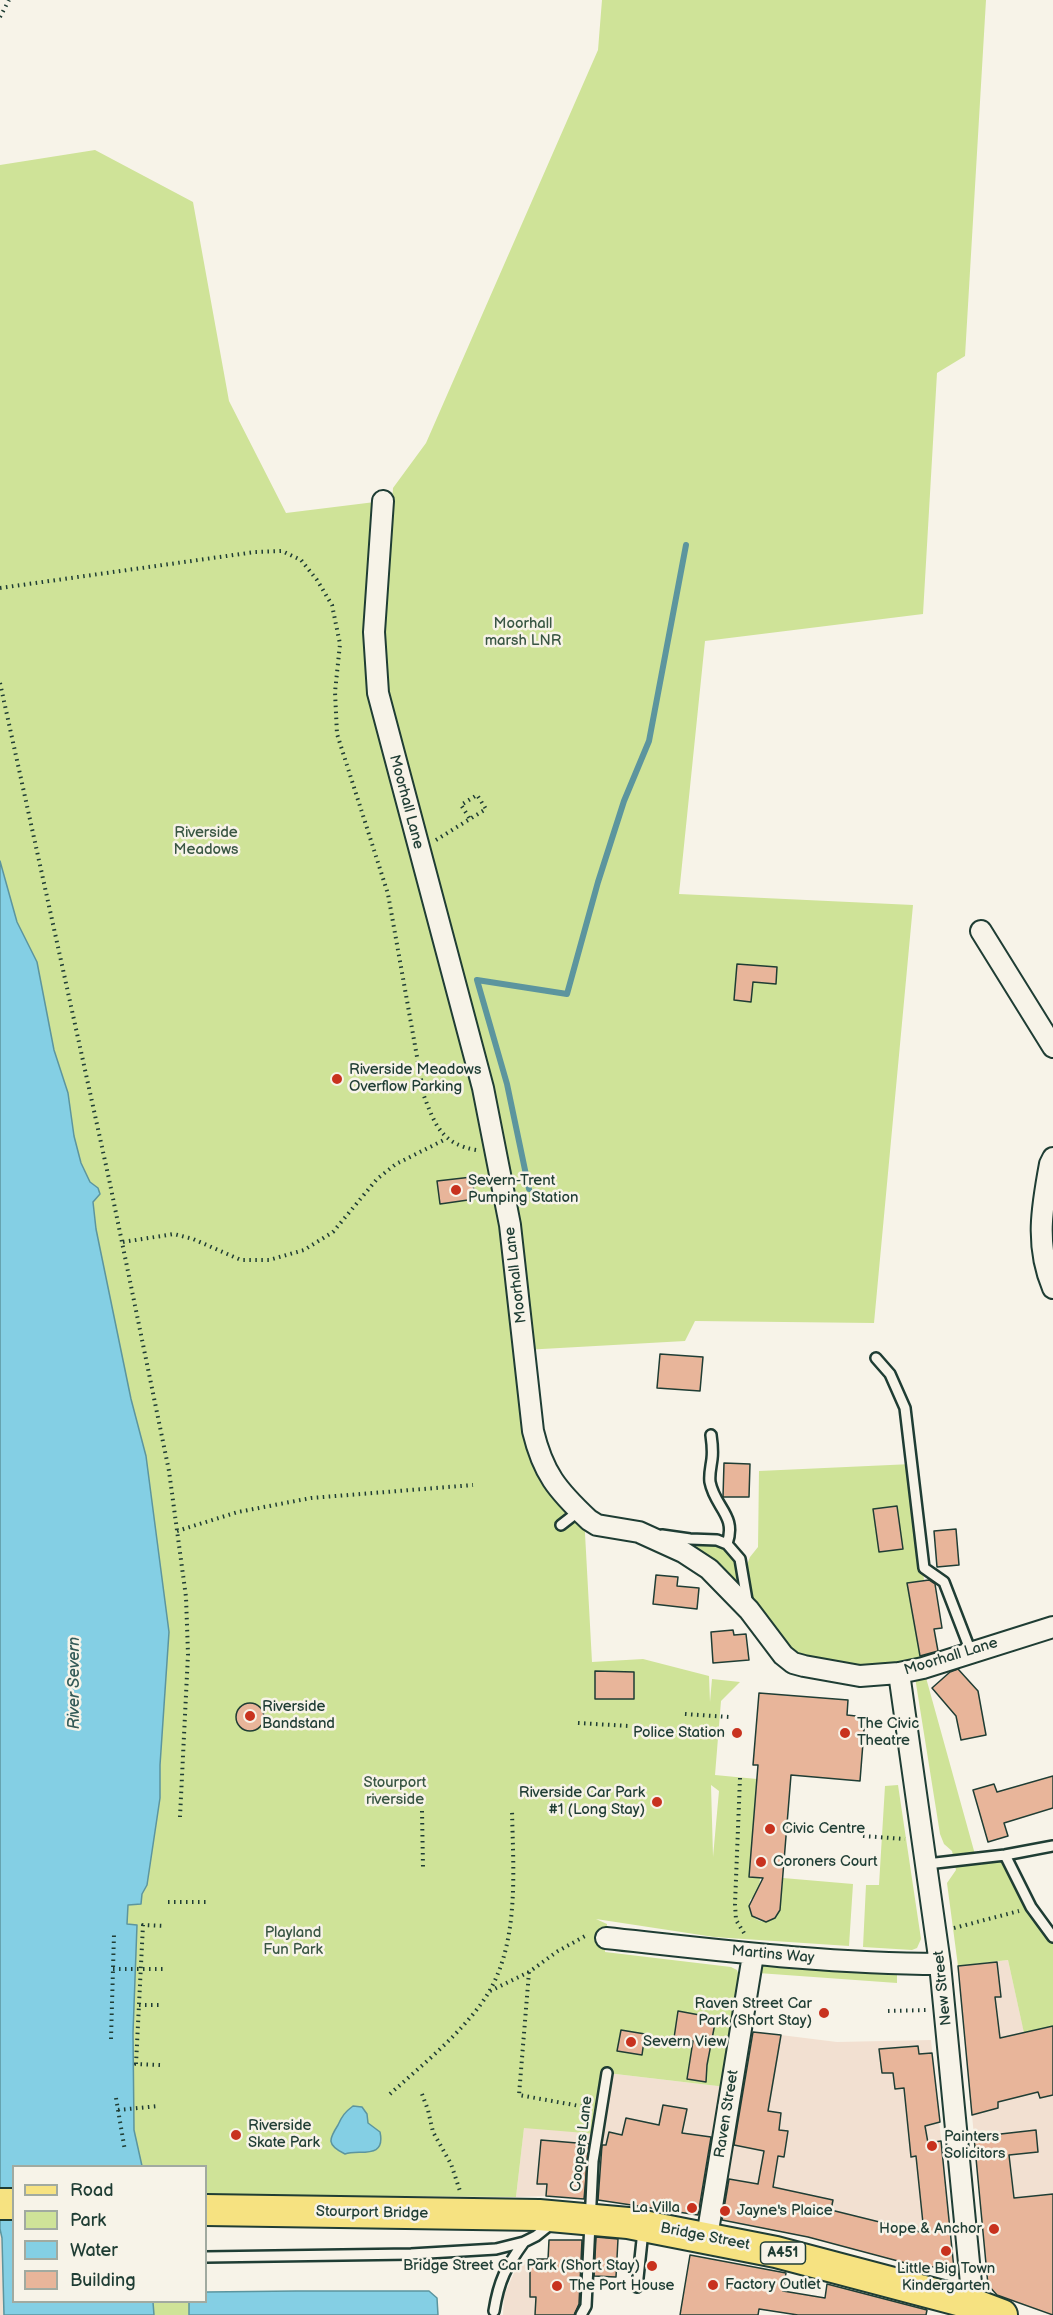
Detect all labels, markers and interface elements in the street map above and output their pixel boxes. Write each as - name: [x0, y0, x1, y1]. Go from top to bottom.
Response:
- park label: Moorhall marsh LNR: [485, 615, 561, 650]
- street label: Moorhall Lane: [385, 753, 427, 851]
- park label: Riverside Meadows: [174, 824, 238, 859]
- place label: Riverside Meadows Overflow Parking: [349, 1061, 481, 1096]
- marker: Riverside Meadows Overflow Parking: [330, 1072, 344, 1086]
- place label: Severn-Trent Pumping Station: [468, 1172, 578, 1207]
- marker: Severn-Trent Pumping Station: [449, 1183, 463, 1197]
- street label: Moorhall Lane: [501, 1226, 531, 1324]
- street label: Moorhall Lane: [902, 1634, 1000, 1680]
- water label: River Severn: [65, 1637, 85, 1729]
- place label: Riverside Bandstand: [262, 1698, 335, 1733]
- marker: Riverside Bandstand: [243, 1709, 257, 1723]
- place label: The Civic Theatre: [857, 1715, 919, 1750]
- place label: Police Station: [633, 1724, 725, 1742]
- marker: Police Station: [730, 1726, 744, 1740]
- marker: The Civic Theatre: [838, 1726, 852, 1740]
- park label: Stourport riverside: [364, 1774, 426, 1809]
- place label: Riverside Car Park #1 (Long Stay): [519, 1784, 645, 1819]
- marker: Riverside Car Park #1 (Long Stay): [650, 1795, 664, 1809]
- place label: Civic Centre: [782, 1820, 865, 1838]
- marker: Civic Centre: [763, 1822, 777, 1836]
- place label: Coroners Court: [773, 1853, 878, 1871]
- marker: Coroners Court: [754, 1855, 768, 1869]
- park label: Playland Fun Park: [263, 1924, 323, 1959]
- street label: Martins Way: [731, 1942, 815, 1968]
- street label: New Street: [930, 1950, 956, 2026]
- place label: Raven Street Car Park (Short Stay): [695, 1995, 812, 2030]
- marker: Raven Street Car Park (Short Stay): [817, 2006, 831, 2020]
- place label: Severn View: [643, 2033, 726, 2051]
- marker: Severn View: [624, 2035, 638, 2049]
- street label: Raven Street: [711, 2069, 743, 2159]
- street label: Coopers Lane: [567, 2095, 597, 2193]
- place label: Riverside Skate Park: [248, 2117, 320, 2152]
- marker: Riverside Skate Park: [229, 2128, 243, 2142]
- place label: Painters Solicitors: [944, 2128, 1005, 2163]
- marker: Painters Solicitors: [925, 2139, 939, 2153]
- legend: [12, 2165, 207, 2303]
- text: Road: [70, 2180, 114, 2201]
- place label: La Villa: [631, 2199, 680, 2217]
- marker: La Villa: [685, 2201, 699, 2215]
- place label: Jayne's Plaice: [737, 2202, 833, 2220]
- street label: Stourport Bridge: [316, 2203, 428, 2223]
- marker: Jayne's Plaice: [718, 2204, 732, 2218]
- text: Park: [70, 2210, 106, 2231]
- street label: Bridge Street: [659, 2220, 751, 2254]
- place label: Hope & Anchor: [879, 2220, 982, 2238]
- marker: Hope & Anchor: [987, 2222, 1001, 2236]
- text: Water: [70, 2240, 118, 2261]
- road number: A451: [760, 2242, 806, 2264]
- marker: Little Big Town Kindergarten: [939, 2244, 953, 2258]
- place label: Bridge Street Car Park (Short Stay): [403, 2257, 640, 2275]
- marker: Bridge Street Car Park (Short Stay): [645, 2259, 659, 2273]
- place label: Little Big Town Kindergarten: [897, 2260, 995, 2295]
- text: Building: [70, 2270, 136, 2291]
- place label: Factory Outlet: [725, 2276, 821, 2294]
- place label: The Port House: [569, 2277, 674, 2295]
- marker: Factory Outlet: [706, 2278, 720, 2292]
- marker: The Port House: [550, 2279, 564, 2293]

